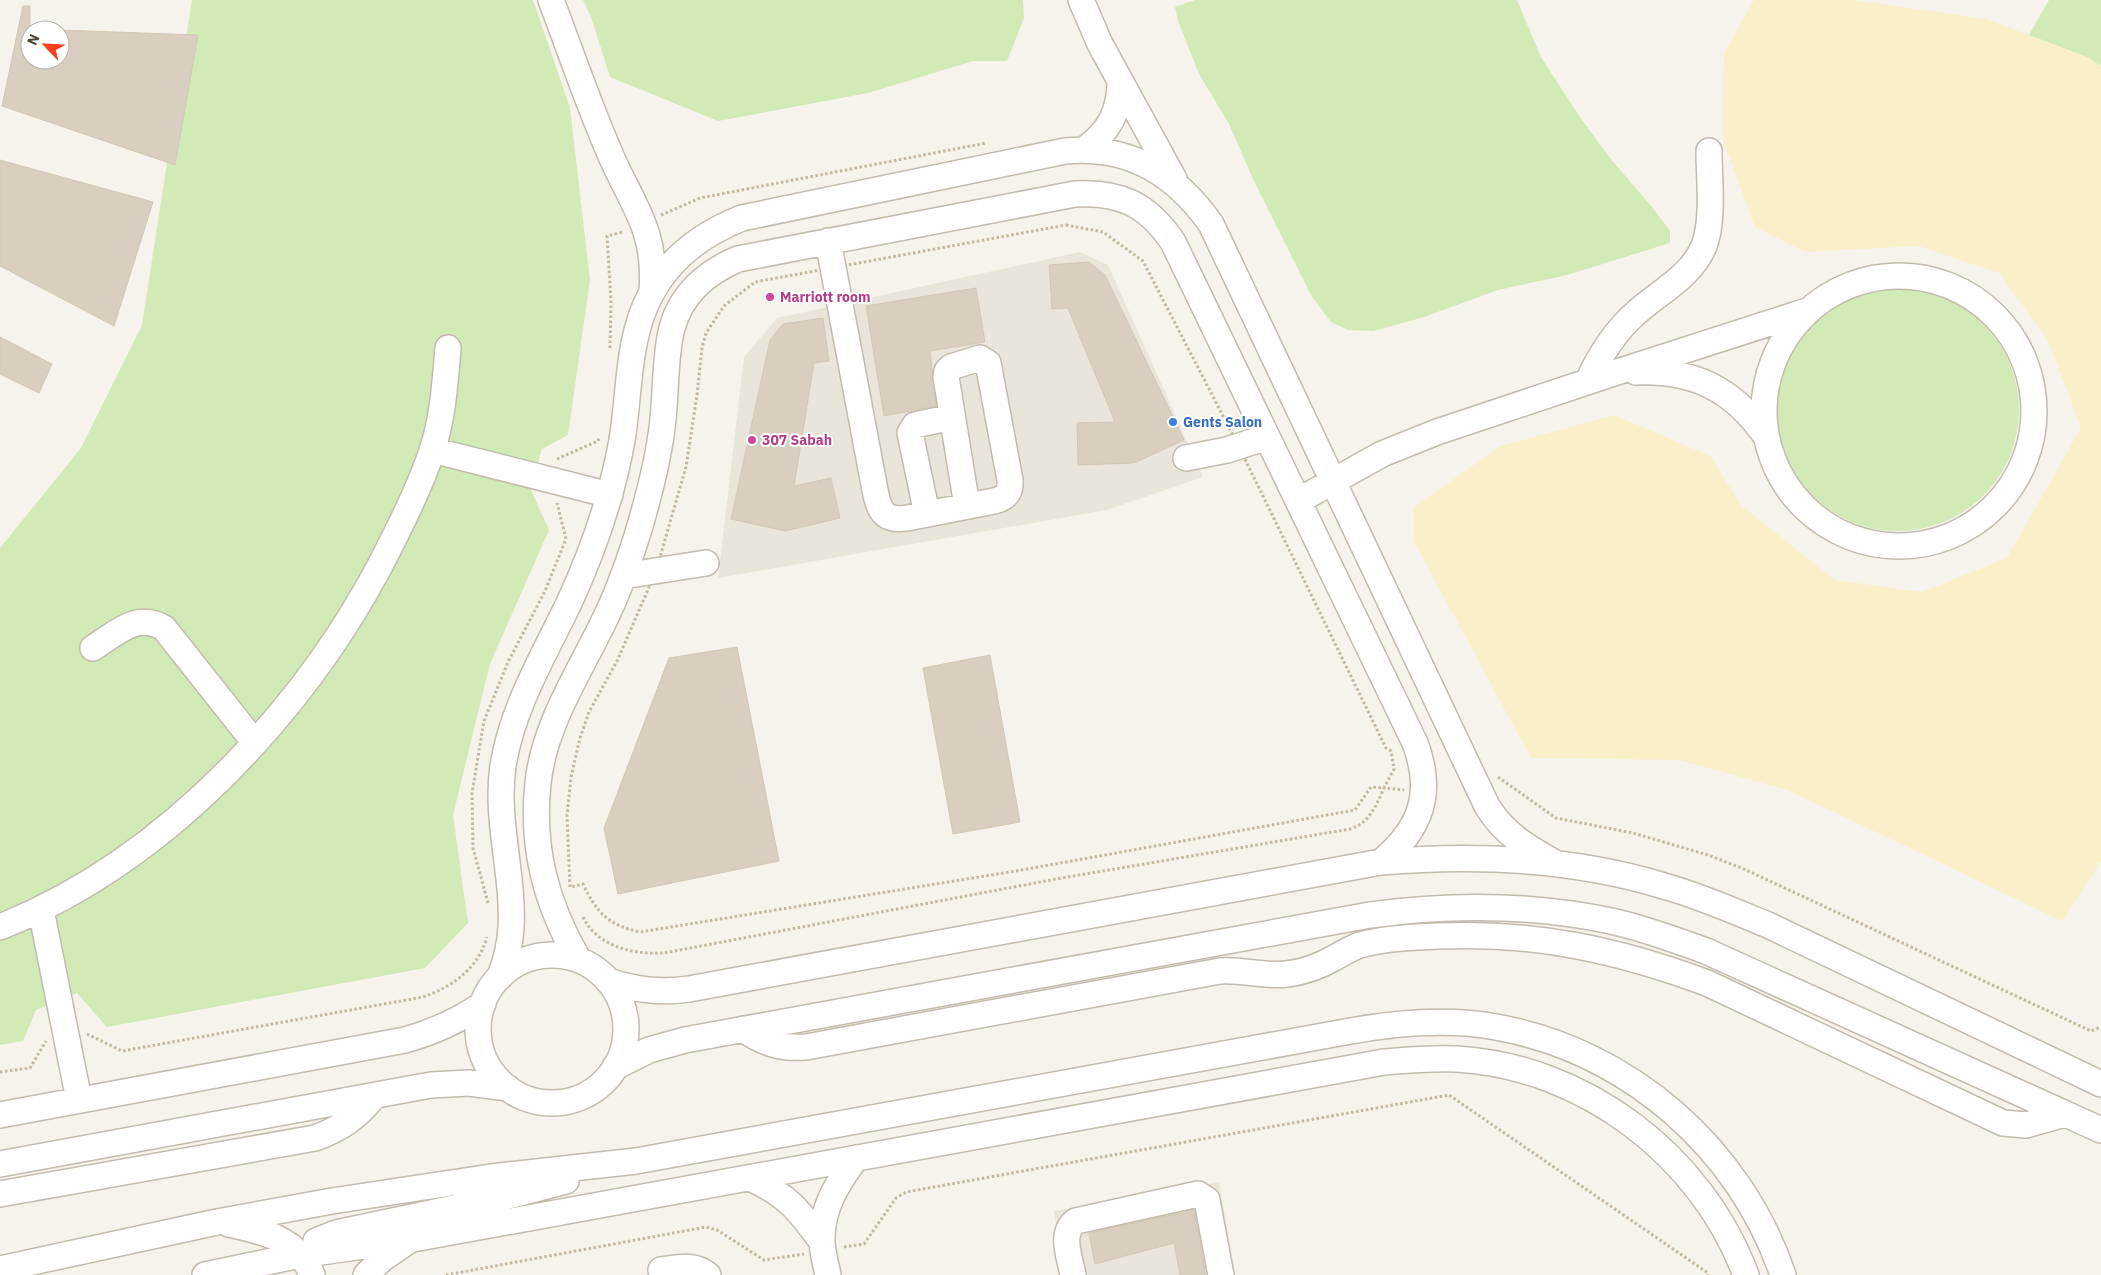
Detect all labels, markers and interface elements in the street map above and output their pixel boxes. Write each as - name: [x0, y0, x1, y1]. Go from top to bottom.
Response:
- north arrow: [20, 20, 70, 70]
- text: N: [23, 31, 44, 48]
- place label: Marriott room: [780, 288, 870, 306]
- marker: Marriott room: [764, 291, 776, 303]
- place label: Gents Salon: [1183, 413, 1262, 431]
- marker: Gents Salon: [1167, 416, 1179, 428]
- place label: 307 Sabah: [762, 431, 832, 449]
- marker: 307 Sabah: [746, 434, 758, 446]

